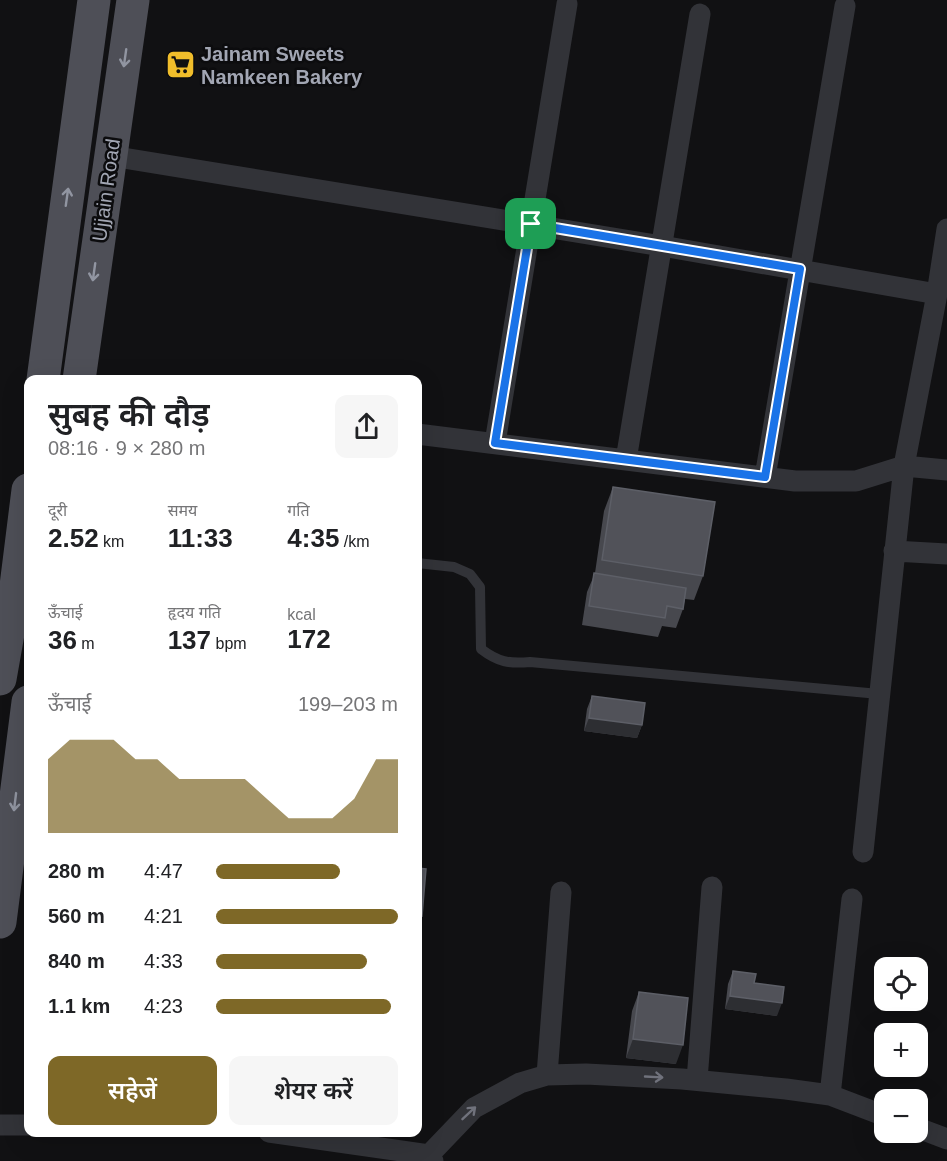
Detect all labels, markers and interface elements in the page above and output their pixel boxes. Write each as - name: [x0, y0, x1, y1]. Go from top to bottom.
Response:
- place label: Jainam Sweets Namkeen Bakery: [201, 43, 363, 88]
- one-way arrow: [119, 48, 130, 67]
- supermarket icon: Jainam Sweets Namkeen Bakery: [164, 49, 196, 81]
- street label: Ujjain Road: [88, 137, 124, 243]
- one-way arrow: [62, 187, 73, 207]
- pin: [505, 198, 556, 249]
- icon: arrive: [514, 207, 547, 240]
- one-way arrow: [89, 261, 100, 281]
- button: share: [335, 395, 398, 458]
- text: सुबह की दौड़: [48, 396, 210, 433]
- text: 08:16 · 9 × 280 m: [48, 437, 205, 459]
- text: दूरी: [48, 502, 67, 519]
- text: समय: [168, 502, 197, 519]
- text: गति: [287, 502, 310, 519]
- text: 2.52: [48, 523, 99, 553]
- text: 11:33: [168, 523, 233, 553]
- text: 4:35: [287, 523, 339, 553]
- text: km: [99, 533, 124, 550]
- text: /km: [339, 533, 370, 550]
- text: ऊँचाई: [48, 604, 83, 621]
- text: हृदय गति: [168, 604, 221, 621]
- text: kcal: [287, 606, 316, 623]
- text: 172: [287, 624, 331, 654]
- text: 36: [48, 625, 77, 655]
- text: 137: [168, 625, 211, 655]
- text: m: [77, 635, 95, 652]
- text: bpm: [211, 635, 247, 652]
- text: ऊँचाई: [48, 693, 91, 715]
- text: 199–203 m: [298, 693, 398, 715]
- one-way arrow: [10, 791, 21, 811]
- text: 280 m: [48, 860, 105, 882]
- text: 4:47: [144, 860, 183, 882]
- text: 560 m: [48, 905, 105, 927]
- text: 4:21: [144, 905, 183, 927]
- text: 840 m: [48, 950, 105, 972]
- text: 4:33: [144, 950, 183, 972]
- map controls: [874, 957, 928, 1143]
- button: locate: [874, 957, 928, 1011]
- text: 1.1 km: [48, 995, 110, 1017]
- text: 4:23: [144, 995, 183, 1017]
- button: +: [874, 1023, 928, 1077]
- button: सहेजें: [48, 1056, 217, 1125]
- button: शेयर करें: [229, 1056, 398, 1125]
- one-way arrow: [644, 1072, 664, 1083]
- button: −: [874, 1089, 928, 1143]
- one-way arrow: [462, 1106, 477, 1120]

